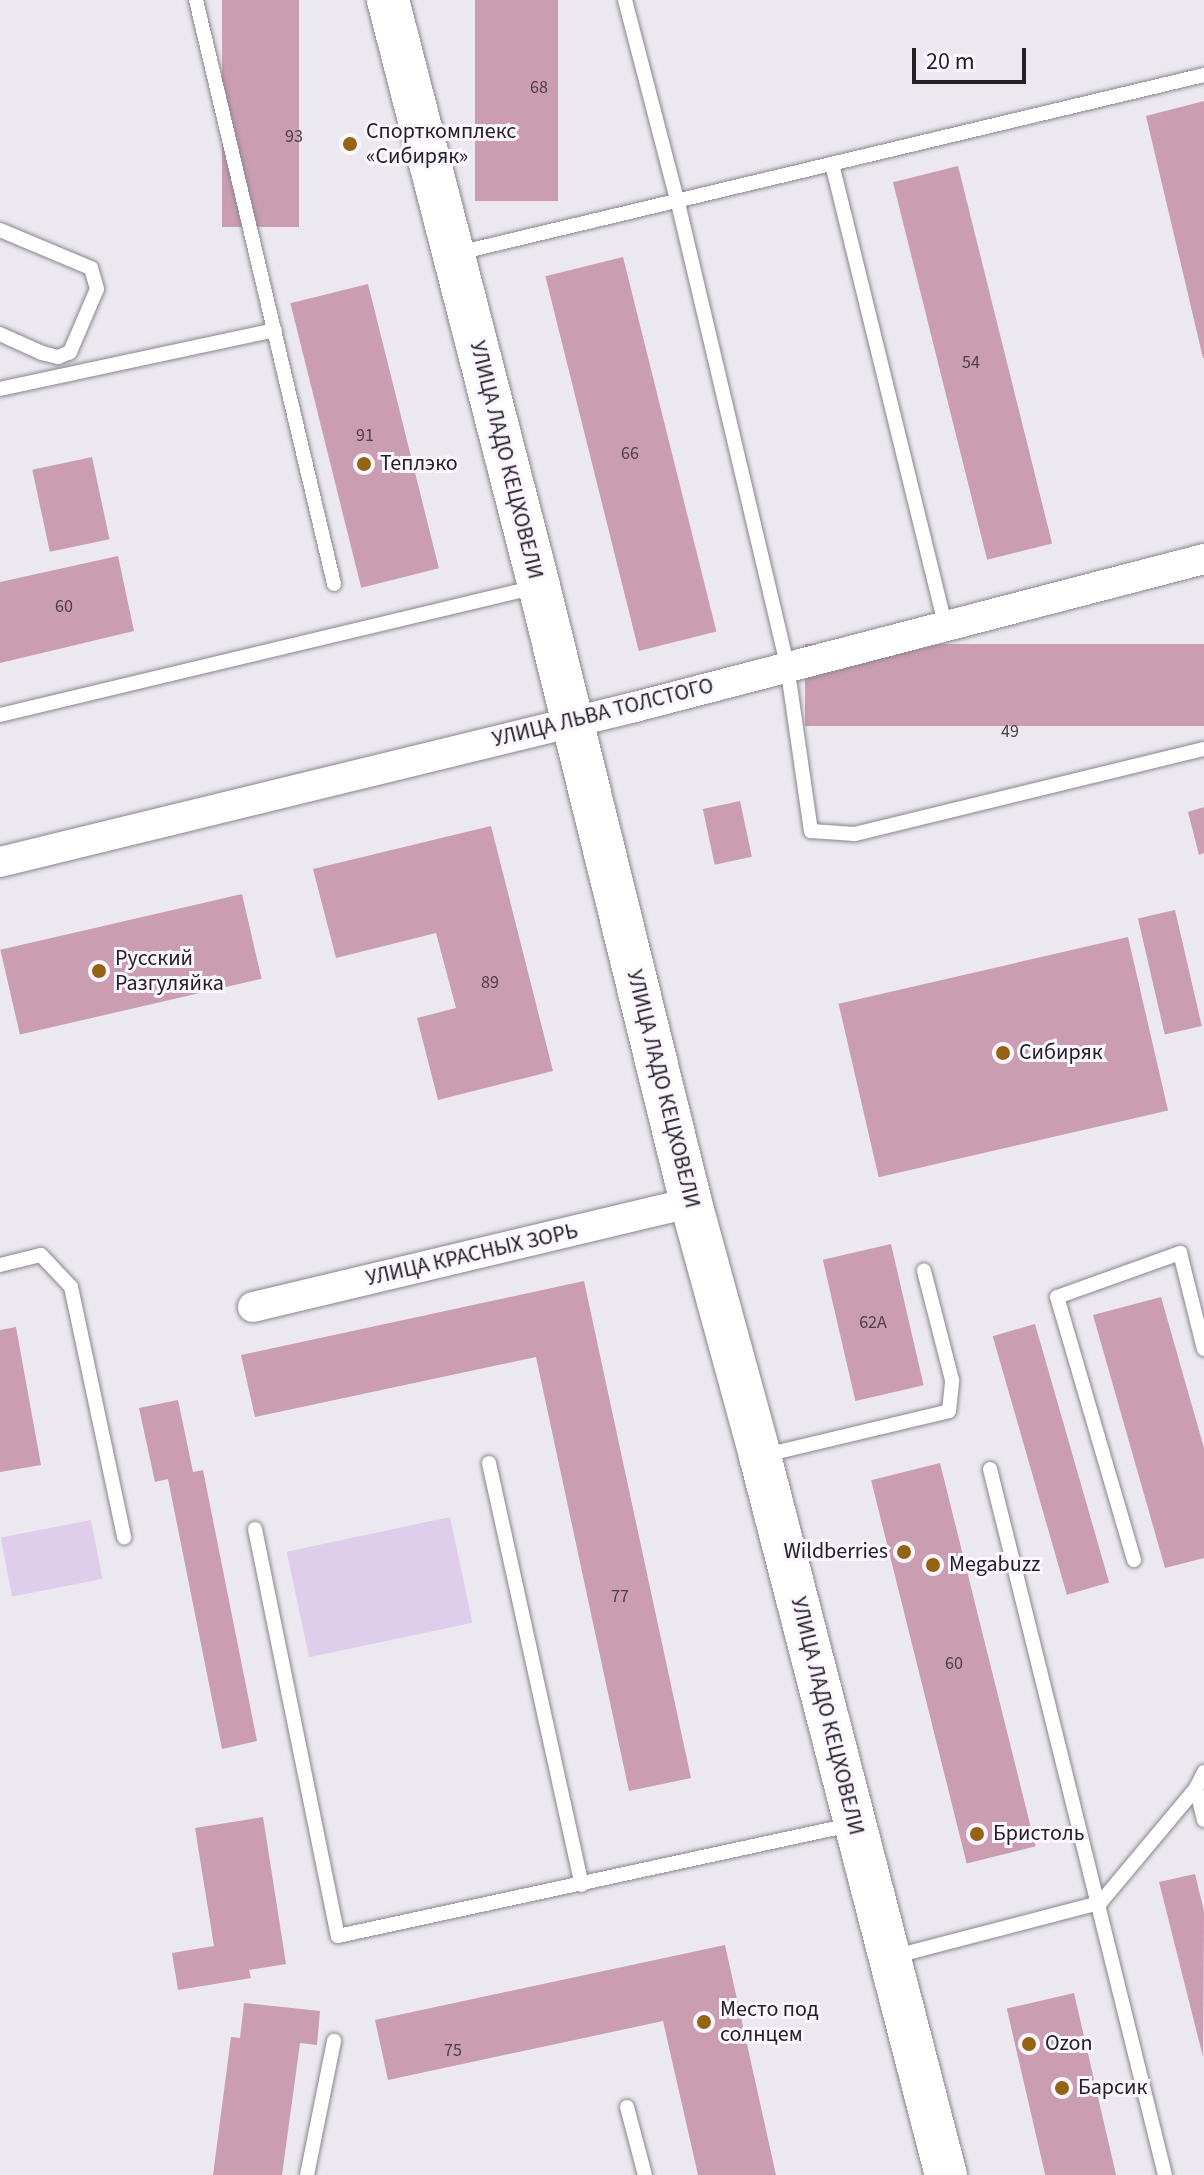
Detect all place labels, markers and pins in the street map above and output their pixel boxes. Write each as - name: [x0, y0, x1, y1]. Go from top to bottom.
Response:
- place label: Спорткомплекс «Сибиряк»: [366, 118, 516, 170]
- marker: Спорткомплекс «Сибиряк»: [341, 135, 359, 153]
- place label: Теплэко: [380, 451, 458, 477]
- marker: Теплэко: [355, 455, 373, 473]
- place label: Русский Разгуляйка: [115, 945, 224, 996]
- marker: Русский Разгуляйка: [90, 962, 108, 980]
- place label: Сибиряк: [1019, 1040, 1103, 1066]
- marker: Сибиряк: [994, 1044, 1012, 1062]
- place label: Wildberries: [784, 1539, 888, 1565]
- marker: Wildberries: [895, 1543, 913, 1561]
- place label: Megabuzz: [949, 1552, 1040, 1578]
- marker: Megabuzz: [924, 1556, 942, 1574]
- place label: Бристоль: [993, 1821, 1084, 1847]
- marker: Бристоль: [968, 1825, 986, 1843]
- place label: Место под солнцем: [720, 1996, 819, 2048]
- marker: Место под солнцем: [695, 2013, 713, 2031]
- place label: Ozon: [1045, 2031, 1093, 2057]
- marker: Ozon: [1020, 2035, 1038, 2053]
- place label: Барсик: [1078, 2075, 1147, 2101]
- marker: Барсик: [1053, 2079, 1071, 2097]

